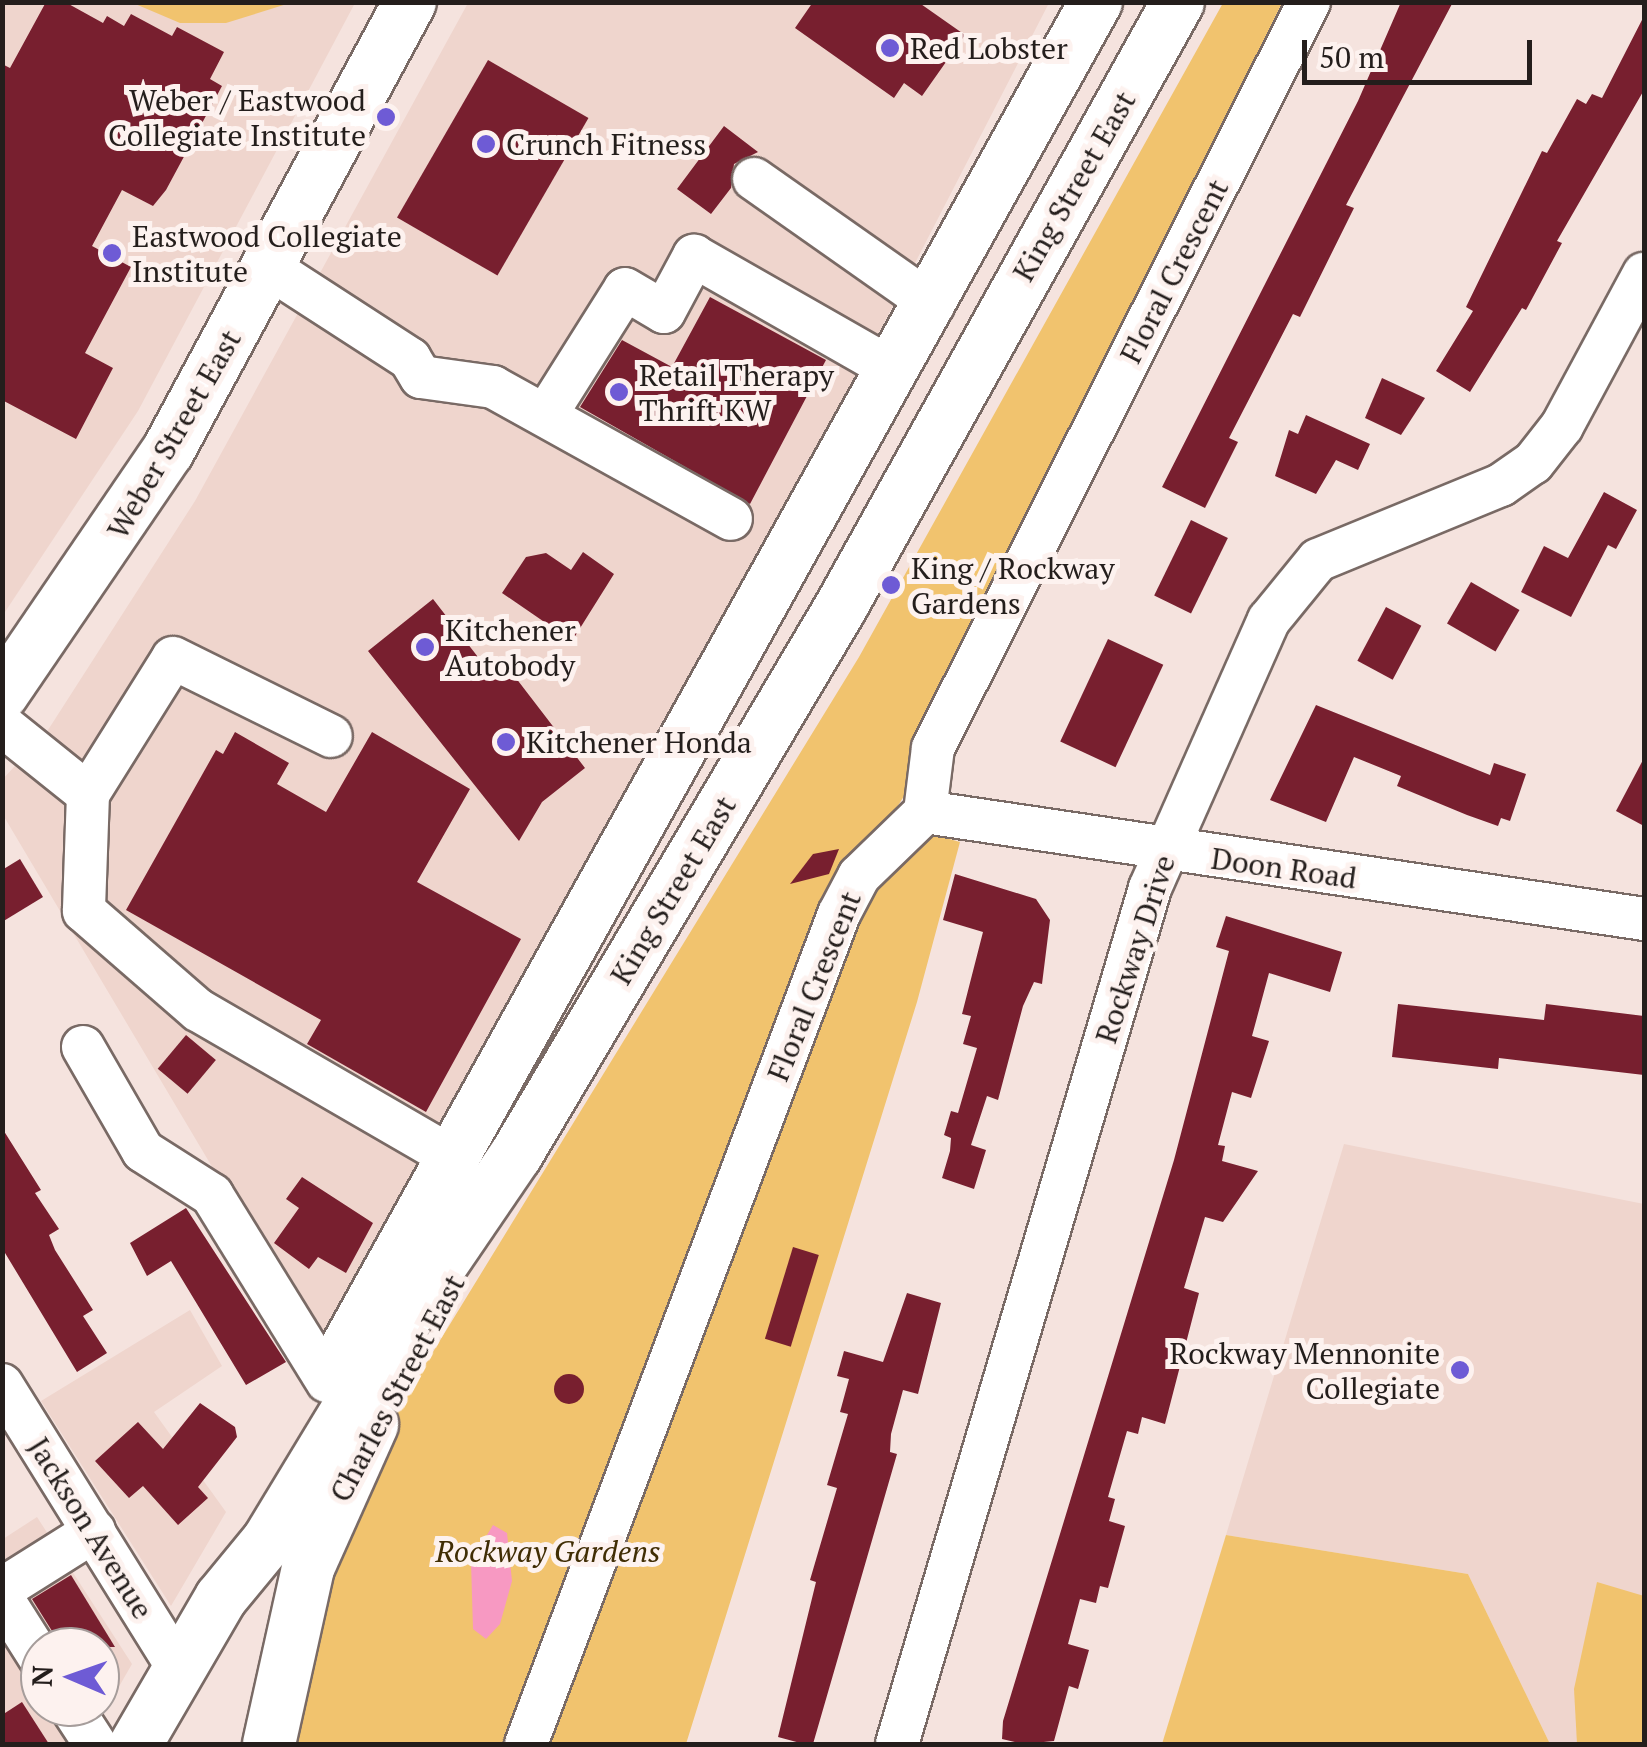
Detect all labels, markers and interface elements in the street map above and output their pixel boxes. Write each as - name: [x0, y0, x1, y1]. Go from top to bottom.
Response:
- scale bar: [1307, 20, 1537, 82]
- place label: Red Lobster: [910, 30, 1068, 66]
- marker: Red Lobster: [879, 37, 901, 59]
- text: 50 m: [1319, 37, 1384, 77]
- place label: Weber / Eastwood Collegiate Institute: [108, 82, 366, 152]
- street label: King Street East: [1005, 85, 1143, 287]
- marker: Weber / Eastwood Collegiate Institute: [375, 106, 397, 128]
- place label: Crunch Fitness: [506, 126, 706, 162]
- marker: Crunch Fitness: [475, 133, 497, 155]
- street label: Floral Crescent: [1112, 173, 1236, 369]
- place label: Eastwood Collegiate Institute: [132, 218, 402, 288]
- marker: Eastwood Collegiate Institute: [101, 242, 123, 264]
- street label: Weber Street East: [100, 323, 248, 545]
- place label: Retail Therapy Thrift KW: [639, 357, 834, 428]
- marker: Retail Therapy Thrift KW: [608, 381, 630, 403]
- place label: King / Rockway Gardens: [911, 550, 1115, 620]
- marker: King / Rockway Gardens: [880, 574, 902, 596]
- place label: Kitchener Autobody: [445, 612, 576, 682]
- marker: Kitchener Autobody: [414, 636, 436, 658]
- place label: Kitchener Honda: [526, 724, 752, 760]
- marker: Kitchener Honda: [495, 731, 517, 753]
- street label: King Street East: [603, 789, 743, 991]
- street label: Doon Road: [1209, 840, 1359, 896]
- street label: Rockway Drive: [1088, 850, 1182, 1048]
- street label: Floral Crescent: [760, 886, 868, 1086]
- street label: Charles Street East: [322, 1268, 472, 1508]
- place label: Rockway Mennonite Collegiate: [1170, 1335, 1440, 1406]
- marker: Rockway Mennonite Collegiate: [1449, 1359, 1471, 1381]
- street label: Jackson Avenue: [21, 1430, 161, 1626]
- park label: Rockway Gardens: [435, 1533, 661, 1569]
- north arrow: [20, 1627, 120, 1727]
- text: N: [23, 1665, 60, 1687]

